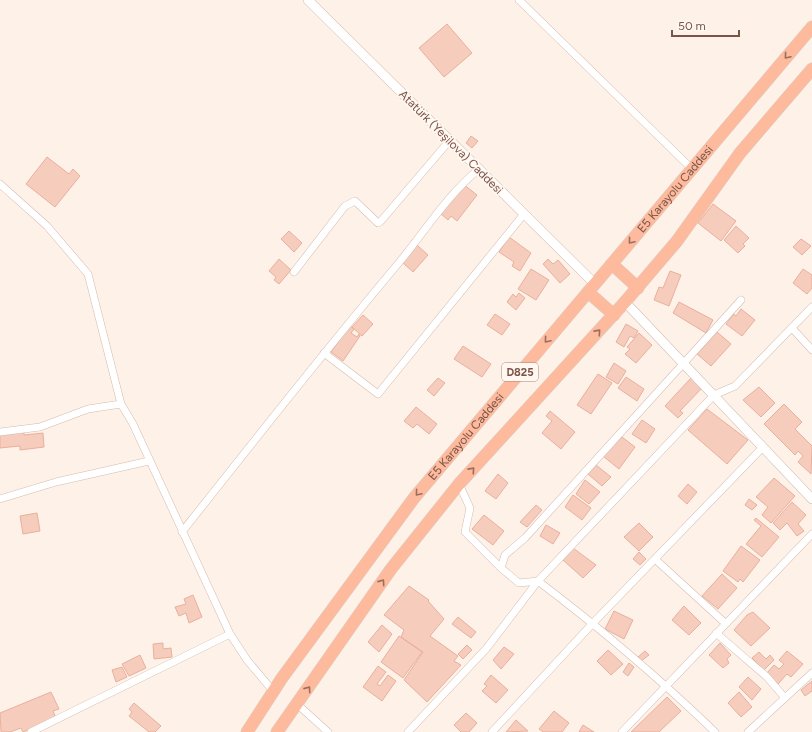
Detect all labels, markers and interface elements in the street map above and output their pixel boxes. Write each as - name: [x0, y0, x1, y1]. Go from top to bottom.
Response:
- scale bar: [672, 12, 739, 38]
- text: 50 m: [678, 19, 706, 33]
- one-way arrow: [784, 52, 791, 59]
- street label: Atatürk (Yeşilova) Caddesi: [396, 87, 506, 197]
- street label: E5 Karayolu Caddesi: [634, 143, 716, 236]
- one-way arrow: [628, 237, 635, 244]
- one-way arrow: [593, 330, 600, 337]
- one-way arrow: [544, 336, 551, 343]
- road number: D825: [502, 363, 538, 381]
- street label: E5 Karayolu Caddesi: [425, 390, 507, 483]
- one-way arrow: [468, 467, 475, 474]
- one-way arrow: [415, 489, 422, 496]
- one-way arrow: [377, 579, 385, 586]
- one-way arrow: [303, 686, 310, 693]

